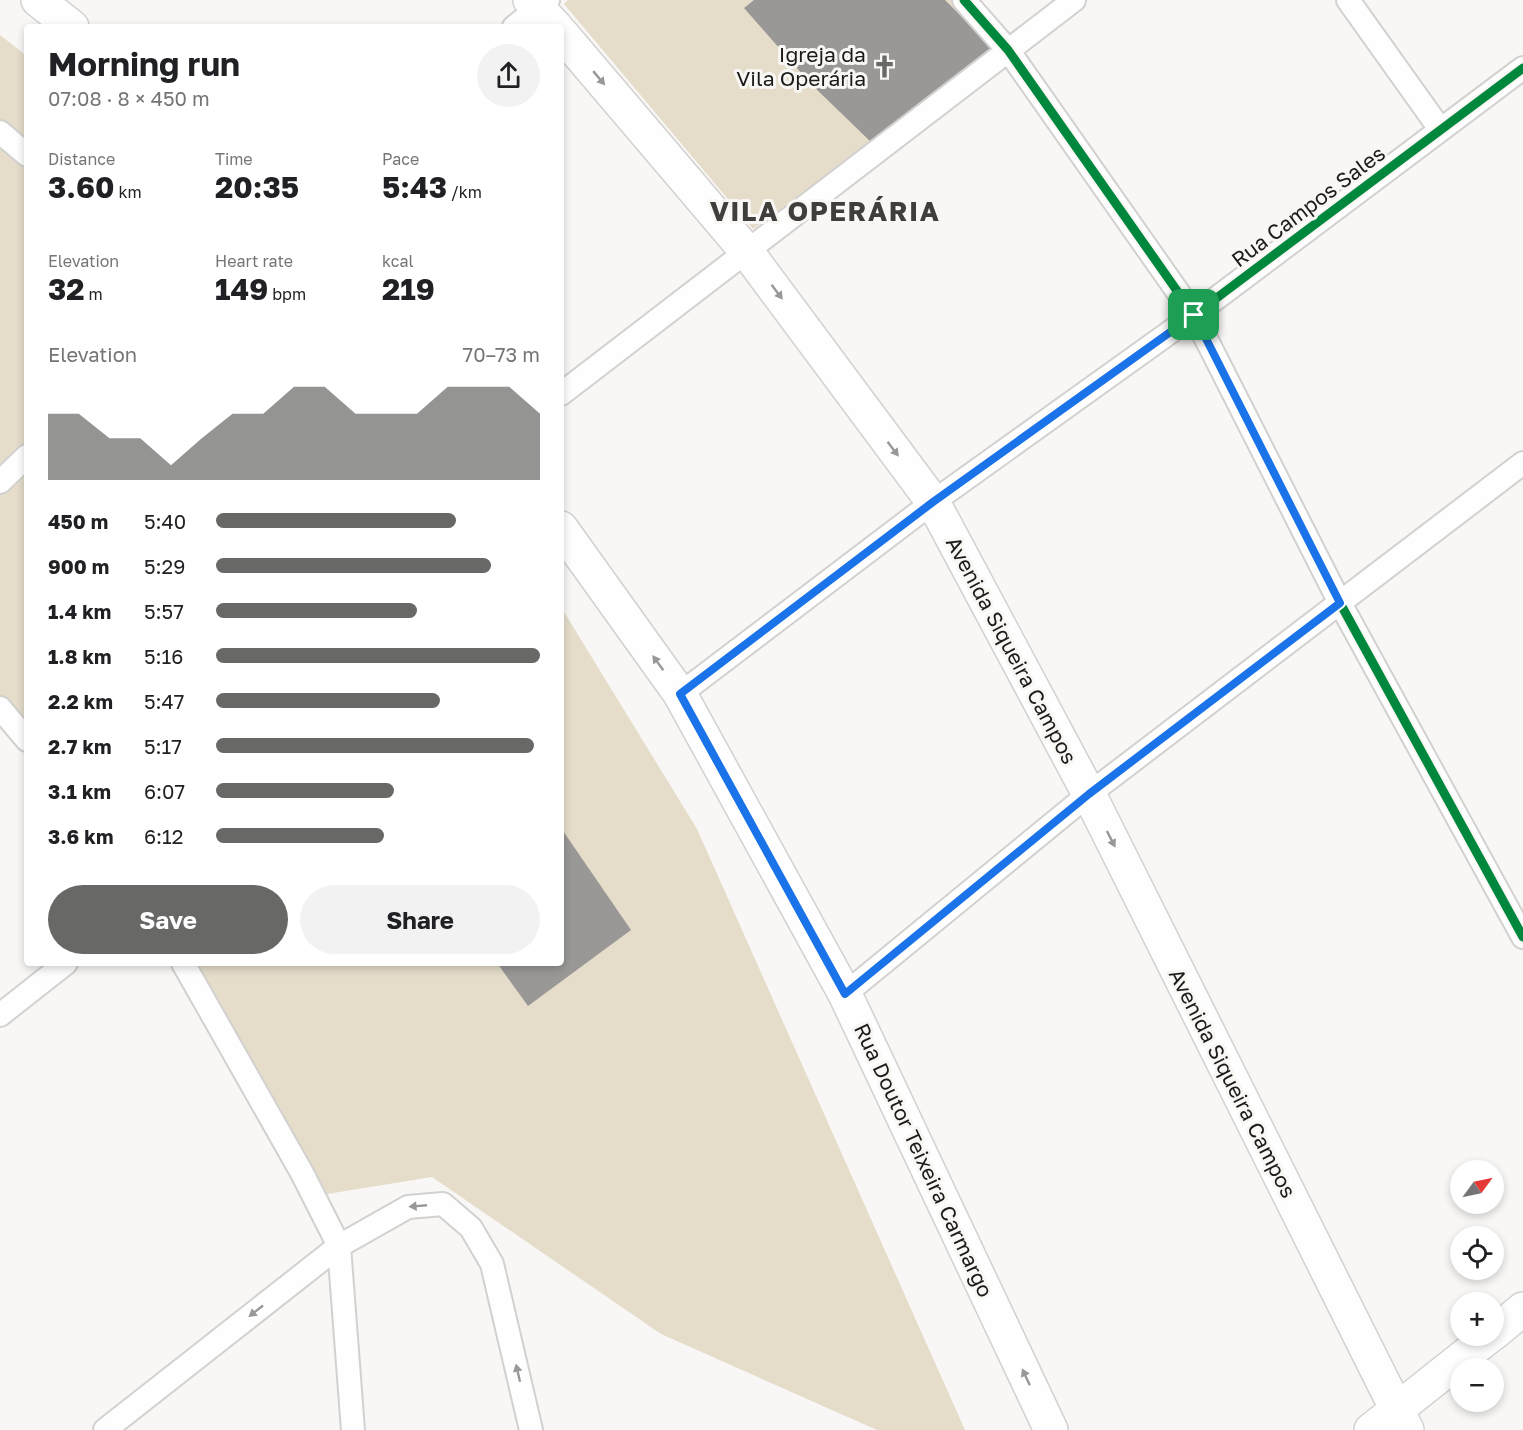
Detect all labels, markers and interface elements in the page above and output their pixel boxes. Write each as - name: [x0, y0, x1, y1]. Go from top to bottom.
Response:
- place label: Igreja da Vila Operária: [736, 41, 866, 91]
- text: Morning run: [48, 44, 240, 83]
- button: share: [477, 44, 540, 107]
- church icon: Igreja da Vila Operária: [871, 53, 897, 79]
- one-way arrow: [592, 70, 605, 85]
- text: 07:08 · 8 × 450 m: [48, 86, 210, 110]
- street label: Rua Campos Sales: [1226, 140, 1390, 272]
- text: Distance: [48, 149, 115, 169]
- text: Time: [215, 149, 253, 169]
- text: Pace: [382, 149, 419, 169]
- text: 3.60: [48, 169, 114, 205]
- text: 20:35: [215, 169, 299, 205]
- text: 5:43: [382, 169, 447, 205]
- text: km: [114, 182, 142, 202]
- text: /km: [447, 182, 482, 202]
- district label: VILA OPERÁRIA: [710, 195, 940, 227]
- text: Elevation: [48, 251, 119, 271]
- text: Heart rate: [215, 251, 293, 271]
- text: kcal: [382, 251, 414, 271]
- text: 32: [48, 271, 85, 307]
- text: 149: [215, 271, 268, 307]
- text: 219: [382, 271, 435, 307]
- text: m: [85, 284, 103, 304]
- text: bpm: [268, 284, 306, 304]
- one-way arrow: [771, 284, 783, 300]
- pin: [1168, 289, 1219, 340]
- icon: arrive: [1177, 298, 1210, 331]
- text: Elevation: [48, 342, 137, 366]
- text: 70–73 m: [463, 342, 540, 366]
- one-way arrow: [887, 441, 899, 457]
- text: 450 m: [48, 509, 108, 533]
- text: 5:40: [144, 509, 186, 533]
- street label: Avenida Siqueira Campos: [941, 532, 1083, 768]
- text: 900 m: [48, 554, 109, 578]
- text: 5:29: [144, 554, 185, 578]
- text: 1.4 km: [48, 599, 111, 623]
- text: 5:57: [144, 599, 184, 623]
- text: 1.8 km: [48, 644, 112, 668]
- text: 5:16: [144, 644, 183, 668]
- one-way arrow: [652, 656, 664, 672]
- text: 2.2 km: [48, 689, 113, 713]
- text: 5:47: [144, 689, 184, 713]
- text: 2.7 km: [48, 734, 112, 758]
- text: 5:17: [144, 734, 182, 758]
- text: 3.1 km: [48, 779, 111, 803]
- text: 6:07: [144, 779, 185, 803]
- text: 3.6 km: [48, 824, 113, 848]
- text: 6:12: [144, 824, 183, 848]
- one-way arrow: [1106, 830, 1116, 847]
- button: Save: [48, 885, 288, 954]
- button: Share: [300, 885, 540, 954]
- street label: Avenida Siqueira Campos: [1164, 964, 1302, 1202]
- street label: Rua Doutor Teixeira Carmargo: [849, 1019, 999, 1301]
- north arrow: [1450, 1160, 1504, 1214]
- map controls: [1450, 1160, 1504, 1412]
- one-way arrow: [408, 1201, 427, 1211]
- button: locate: [1450, 1226, 1504, 1280]
- button: +: [1450, 1292, 1504, 1346]
- one-way arrow: [248, 1305, 264, 1318]
- button: −: [1450, 1358, 1504, 1412]
- one-way arrow: [513, 1363, 522, 1382]
- one-way arrow: [1022, 1369, 1031, 1386]

